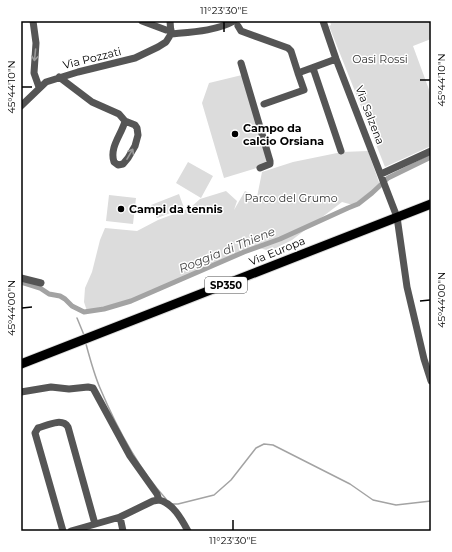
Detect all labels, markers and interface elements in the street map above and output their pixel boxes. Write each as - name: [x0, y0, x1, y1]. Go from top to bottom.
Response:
- text: 11°23'30"E: [200, 4, 248, 17]
- street label: Via Pozzati: [61, 44, 123, 72]
- one-way arrow: [31, 48, 39, 61]
- park label: Oasi Rossi: [352, 52, 408, 66]
- text: 45°44'10"N: [435, 53, 448, 107]
- text: 45°44'10"N: [5, 60, 18, 114]
- street label: Via Salzena: [352, 83, 388, 147]
- place label: Campo da calcio Orsiana: [243, 121, 324, 148]
- marker: Campo da calcio Orsiana: [230, 129, 240, 139]
- one-way arrow: [126, 148, 134, 160]
- park label: Parco del Grumo: [244, 191, 338, 205]
- place label: Campi da tennis: [129, 202, 223, 216]
- marker: Campi da tennis: [116, 204, 126, 214]
- water label: Roggia di Thiene: [176, 223, 277, 276]
- street label: Via Europa: [247, 233, 307, 269]
- text: 45°44'00"N: [435, 272, 448, 328]
- road number: SP350: [205, 277, 247, 293]
- text: 45°44'00"N: [5, 280, 18, 336]
- text: 11°23'30"E: [209, 534, 257, 547]

